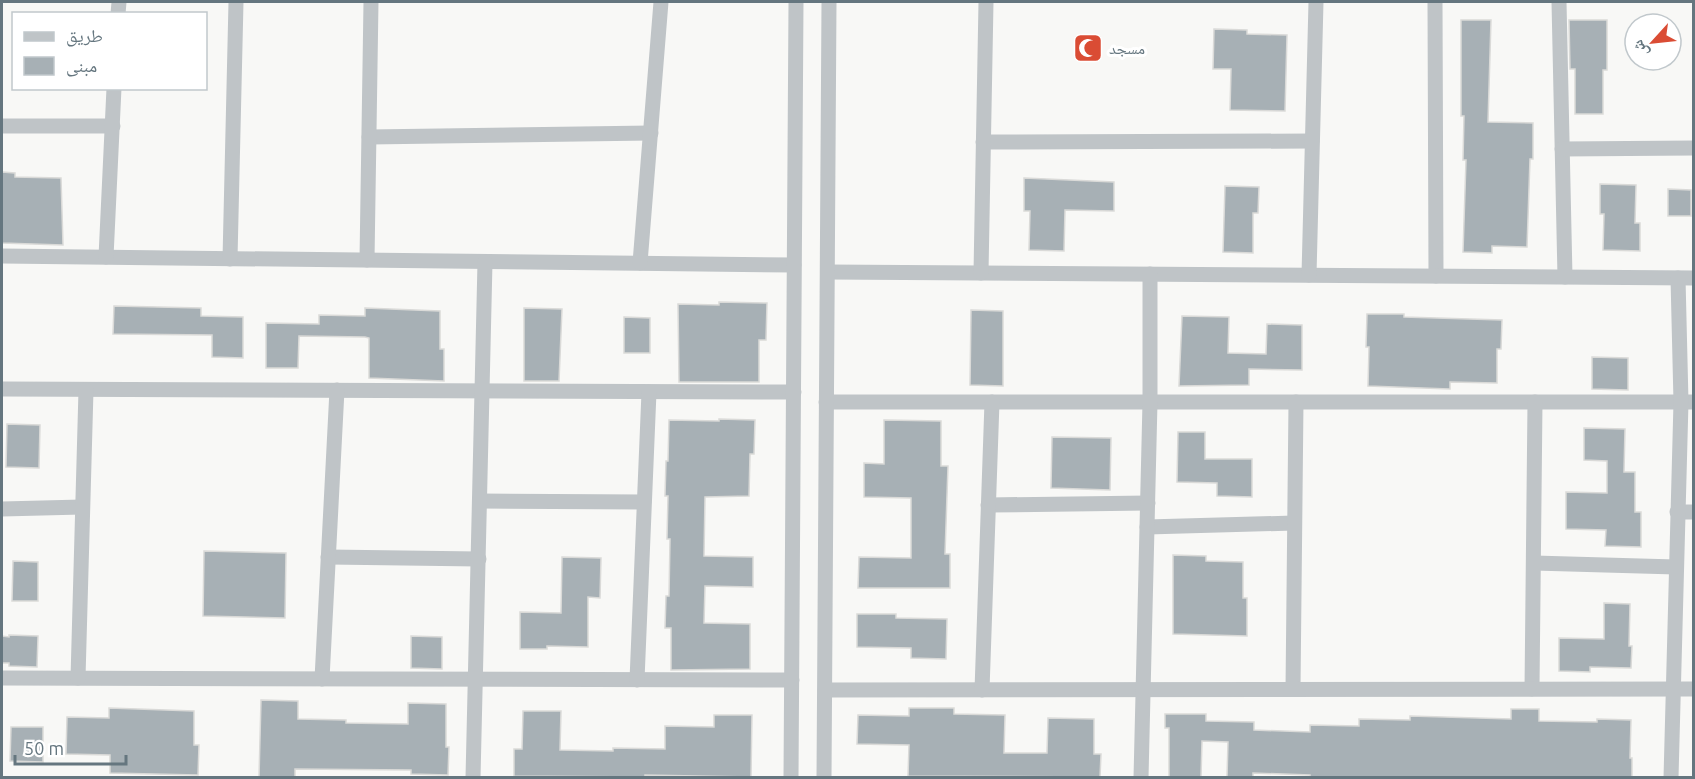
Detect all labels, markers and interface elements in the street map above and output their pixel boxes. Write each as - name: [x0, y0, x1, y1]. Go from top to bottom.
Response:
- legend: [12, 12, 207, 90]
- north arrow: [1623, 12, 1683, 72]
- text: طريق: [66, 25, 103, 47]
- mosque icon: مسجد: [1072, 32, 1104, 64]
- text: ش: [1628, 37, 1652, 60]
- place label: مسجد: [1109, 39, 1145, 57]
- text: مبنى: [66, 55, 97, 77]
- scale bar: [15, 728, 126, 766]
- text: 50 m: [24, 738, 64, 758]

